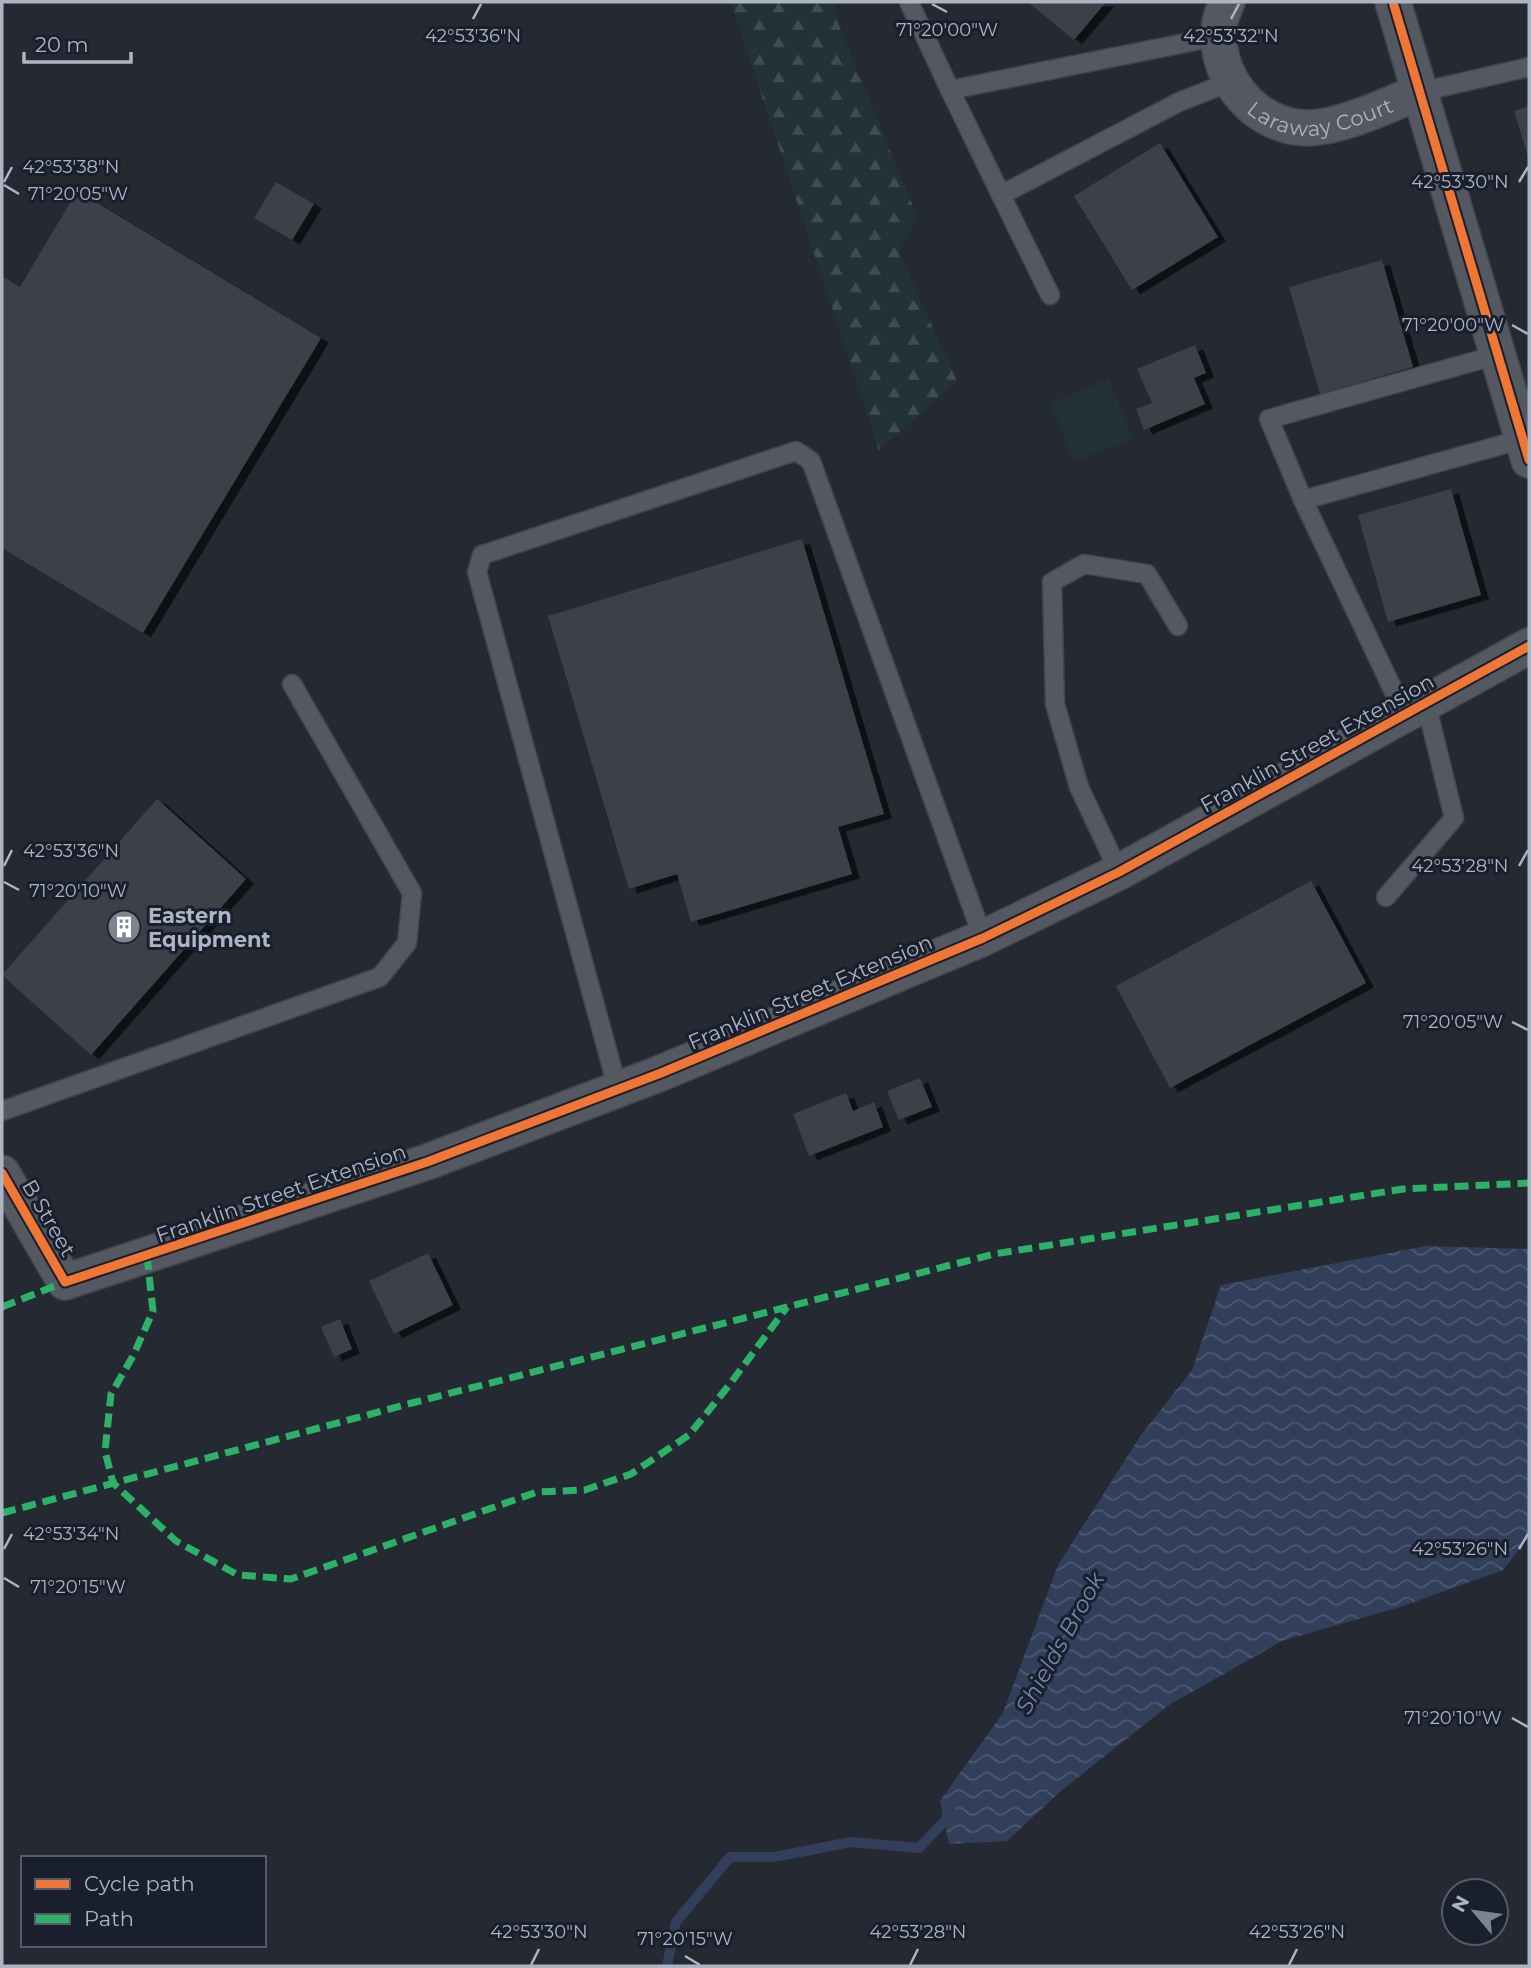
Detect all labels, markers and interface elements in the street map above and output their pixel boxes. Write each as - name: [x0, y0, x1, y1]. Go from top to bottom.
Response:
- text: 71°20'00"W: [896, 19, 998, 41]
- scale bar: [24, 21, 131, 65]
- text: 42°53'36"N: [425, 25, 521, 47]
- text: 42°53'32"N: [1183, 25, 1279, 47]
- text: 20 m: [35, 32, 89, 57]
- street label: Laraway Court: [1247, 85, 1397, 113]
- text: Laraway Court: [1243, 92, 1396, 141]
- text: 42°53'38"N: [23, 156, 119, 178]
- text: 42°53'30"N: [1411, 171, 1509, 193]
- text: 71°20'05"W: [28, 183, 128, 205]
- text: 71°20'00"W: [1402, 314, 1504, 336]
- street label: Franklin Street Extension: [1196, 668, 1438, 818]
- text: 42°53'36"N: [23, 840, 119, 862]
- text: 42°53'28"N: [1411, 855, 1509, 877]
- text: 71°20'10"W: [29, 880, 127, 902]
- place label: Eastern Equipment: [148, 903, 271, 952]
- building icon: Eastern Equipment: [105, 908, 143, 946]
- street label: Franklin Street Extension: [684, 929, 936, 1055]
- text: 71°20'05"W: [1403, 1011, 1503, 1033]
- street label: Franklin Street Extension: [153, 1138, 409, 1248]
- street label: B Street: [17, 1175, 81, 1261]
- text: 42°53'34"N: [23, 1523, 119, 1545]
- text: 42°53'26"N: [1412, 1538, 1508, 1560]
- water label: Shields Brook: [1010, 1566, 1111, 1719]
- text: 71°20'15"W: [30, 1576, 126, 1598]
- text: 71°20'10"W: [1404, 1707, 1502, 1729]
- legend: [21, 1856, 266, 1947]
- text: Cycle path: [84, 1871, 195, 1896]
- north arrow: [1440, 1877, 1510, 1947]
- text: N: [1447, 1892, 1474, 1916]
- text: Path: [84, 1906, 134, 1931]
- text: 42°53'30"N: [490, 1921, 588, 1943]
- text: 42°53'28"N: [869, 1921, 967, 1943]
- text: 42°53'26"N: [1249, 1921, 1345, 1943]
- text: 71°20'15"W: [637, 1928, 733, 1950]

